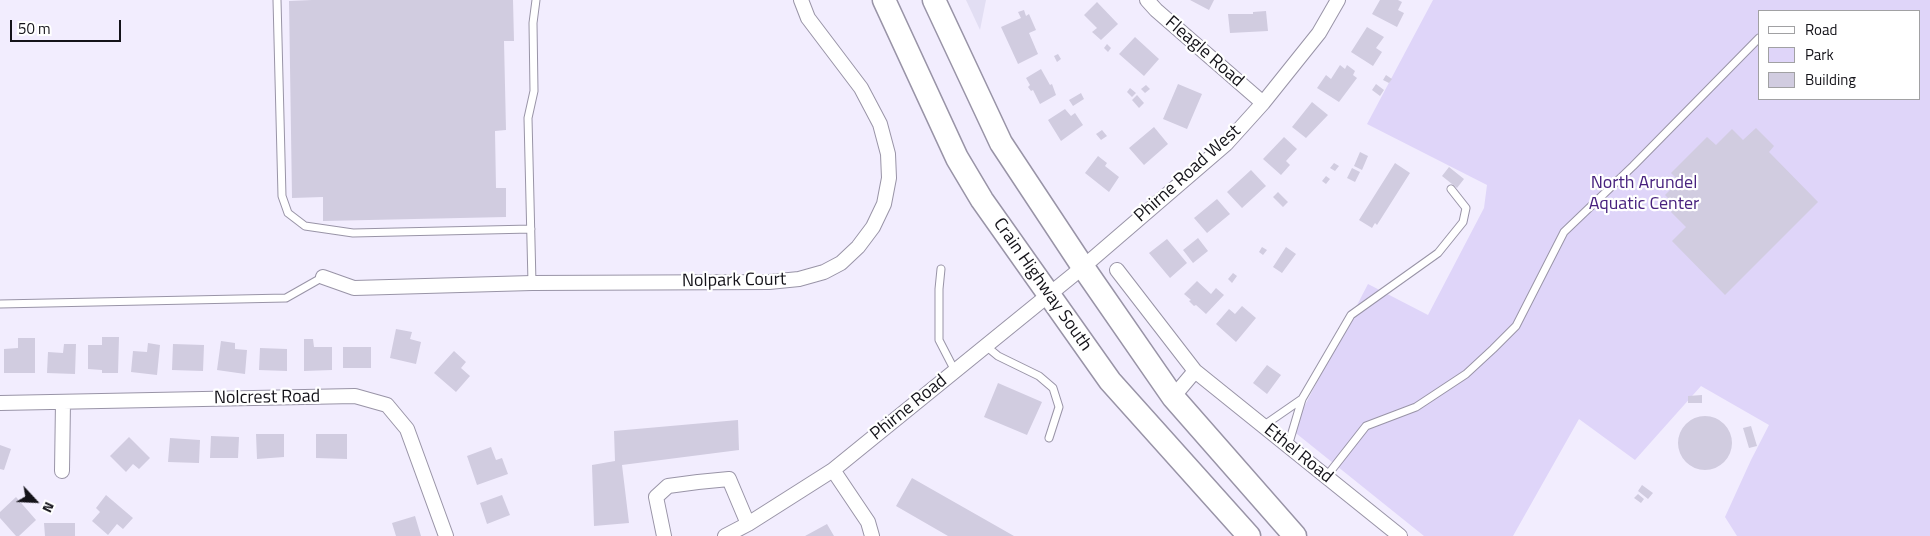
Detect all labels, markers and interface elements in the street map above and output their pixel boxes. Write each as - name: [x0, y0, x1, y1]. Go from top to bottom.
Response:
- scale bar: [12, 10, 124, 42]
- legend: [1758, 10, 1920, 100]
- street label: Fleagle Road: [1160, 12, 1248, 92]
- text: 50 m: [18, 17, 51, 40]
- text: Road: [1805, 18, 1837, 41]
- text: Park: [1805, 43, 1834, 66]
- text: Building: [1805, 68, 1856, 91]
- street label: Phirne Road West: [1130, 121, 1246, 227]
- park label: North Arundel Aquatic Center: [1589, 173, 1699, 215]
- street label: Crain Highway South: [988, 214, 1096, 356]
- street label: Nolpark Court: [682, 269, 786, 293]
- street label: Phirne Road: [866, 371, 952, 445]
- street label: Nolcrest Road: [214, 386, 320, 410]
- street label: Ethel Road: [1259, 420, 1337, 488]
- north arrow: [10, 476, 60, 526]
- text: N: [37, 499, 61, 516]

